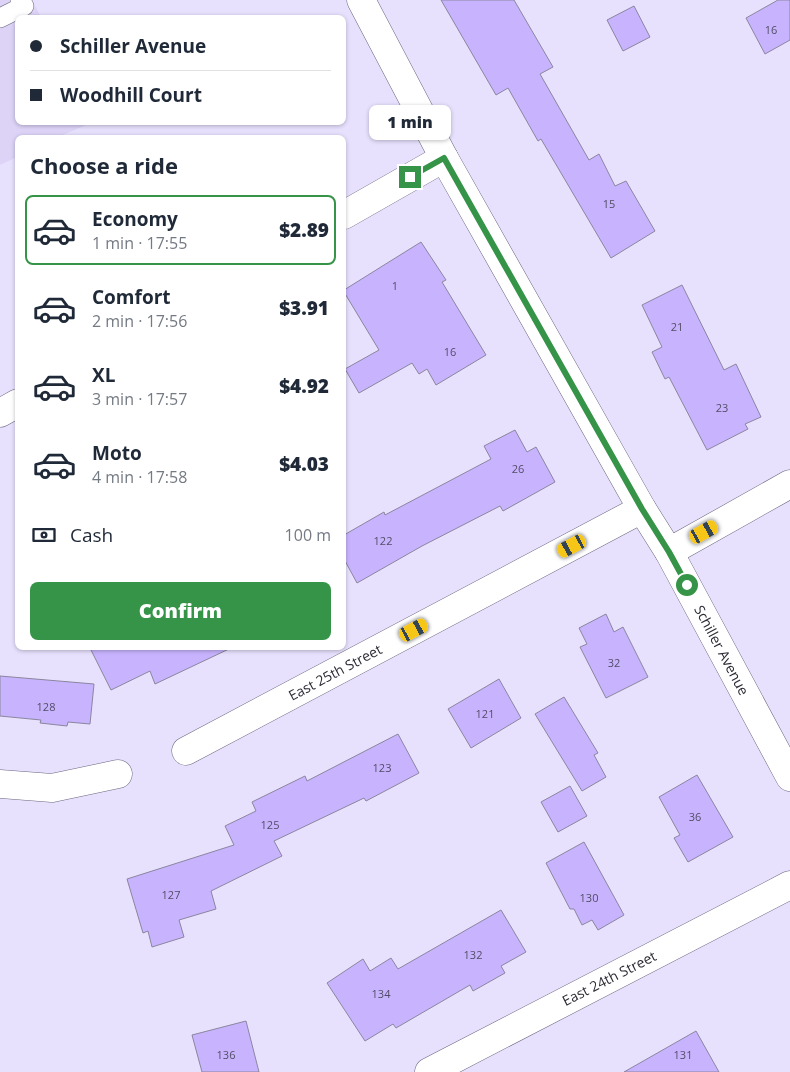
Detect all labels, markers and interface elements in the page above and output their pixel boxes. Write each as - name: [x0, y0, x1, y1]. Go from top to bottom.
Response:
- house number: 16: [765, 22, 777, 37]
- text: Schiller Avenue: [60, 33, 206, 59]
- text: Woodhill Court: [60, 82, 202, 108]
- callout: 1 min: [369, 104, 451, 140]
- text: 1 min: [387, 111, 433, 133]
- text: Choose a ride: [30, 150, 178, 180]
- route end: [399, 166, 421, 188]
- house number: 15: [603, 196, 615, 211]
- text: Economy: [92, 206, 178, 232]
- icon: car: [32, 208, 77, 253]
- text: $2.89: [279, 217, 329, 243]
- text: 1 min · 17:55: [92, 232, 187, 254]
- house number: 1: [392, 278, 398, 293]
- text: Comfort: [92, 284, 171, 310]
- icon: car: [32, 286, 77, 331]
- text: $3.91: [279, 295, 329, 321]
- text: 2 min · 17:56: [92, 310, 187, 332]
- house number: 21: [671, 319, 683, 334]
- house number: 16: [444, 344, 456, 359]
- text: XL: [92, 362, 115, 388]
- icon: car: [32, 364, 77, 409]
- text: $4.92: [279, 373, 329, 399]
- text: 3 min · 17:57: [92, 388, 187, 410]
- house number: 23: [716, 400, 728, 415]
- text: Moto: [92, 440, 142, 466]
- icon: car: [32, 442, 77, 487]
- text: $4.03: [279, 451, 329, 477]
- house number: 26: [512, 461, 524, 476]
- text: 4 min · 17:58: [92, 466, 187, 488]
- car: [687, 518, 720, 546]
- icon: cash: [30, 521, 58, 549]
- text: Cash: [70, 522, 113, 548]
- text: 100 m: [285, 524, 331, 546]
- car: [555, 532, 588, 560]
- house number: 122: [374, 533, 392, 548]
- route start: [676, 574, 698, 596]
- button: Confirm: [30, 582, 331, 640]
- street label: Schiller Avenue: [690, 602, 754, 699]
- car: [397, 616, 430, 644]
- street label: East 25th Street: [285, 639, 385, 705]
- house number: 32: [608, 655, 620, 670]
- house number: 128: [37, 699, 55, 714]
- house number: 121: [476, 706, 494, 721]
- house number: 123: [373, 760, 391, 775]
- house number: 36: [689, 809, 701, 824]
- house number: 125: [261, 817, 279, 832]
- house number: 127: [162, 887, 180, 902]
- house number: 130: [580, 890, 598, 905]
- street label: East 24th Street: [559, 946, 659, 1010]
- house number: 132: [464, 947, 482, 962]
- house number: 134: [372, 986, 391, 1001]
- house number: 136: [217, 1047, 235, 1062]
- house number: 131: [674, 1047, 692, 1062]

